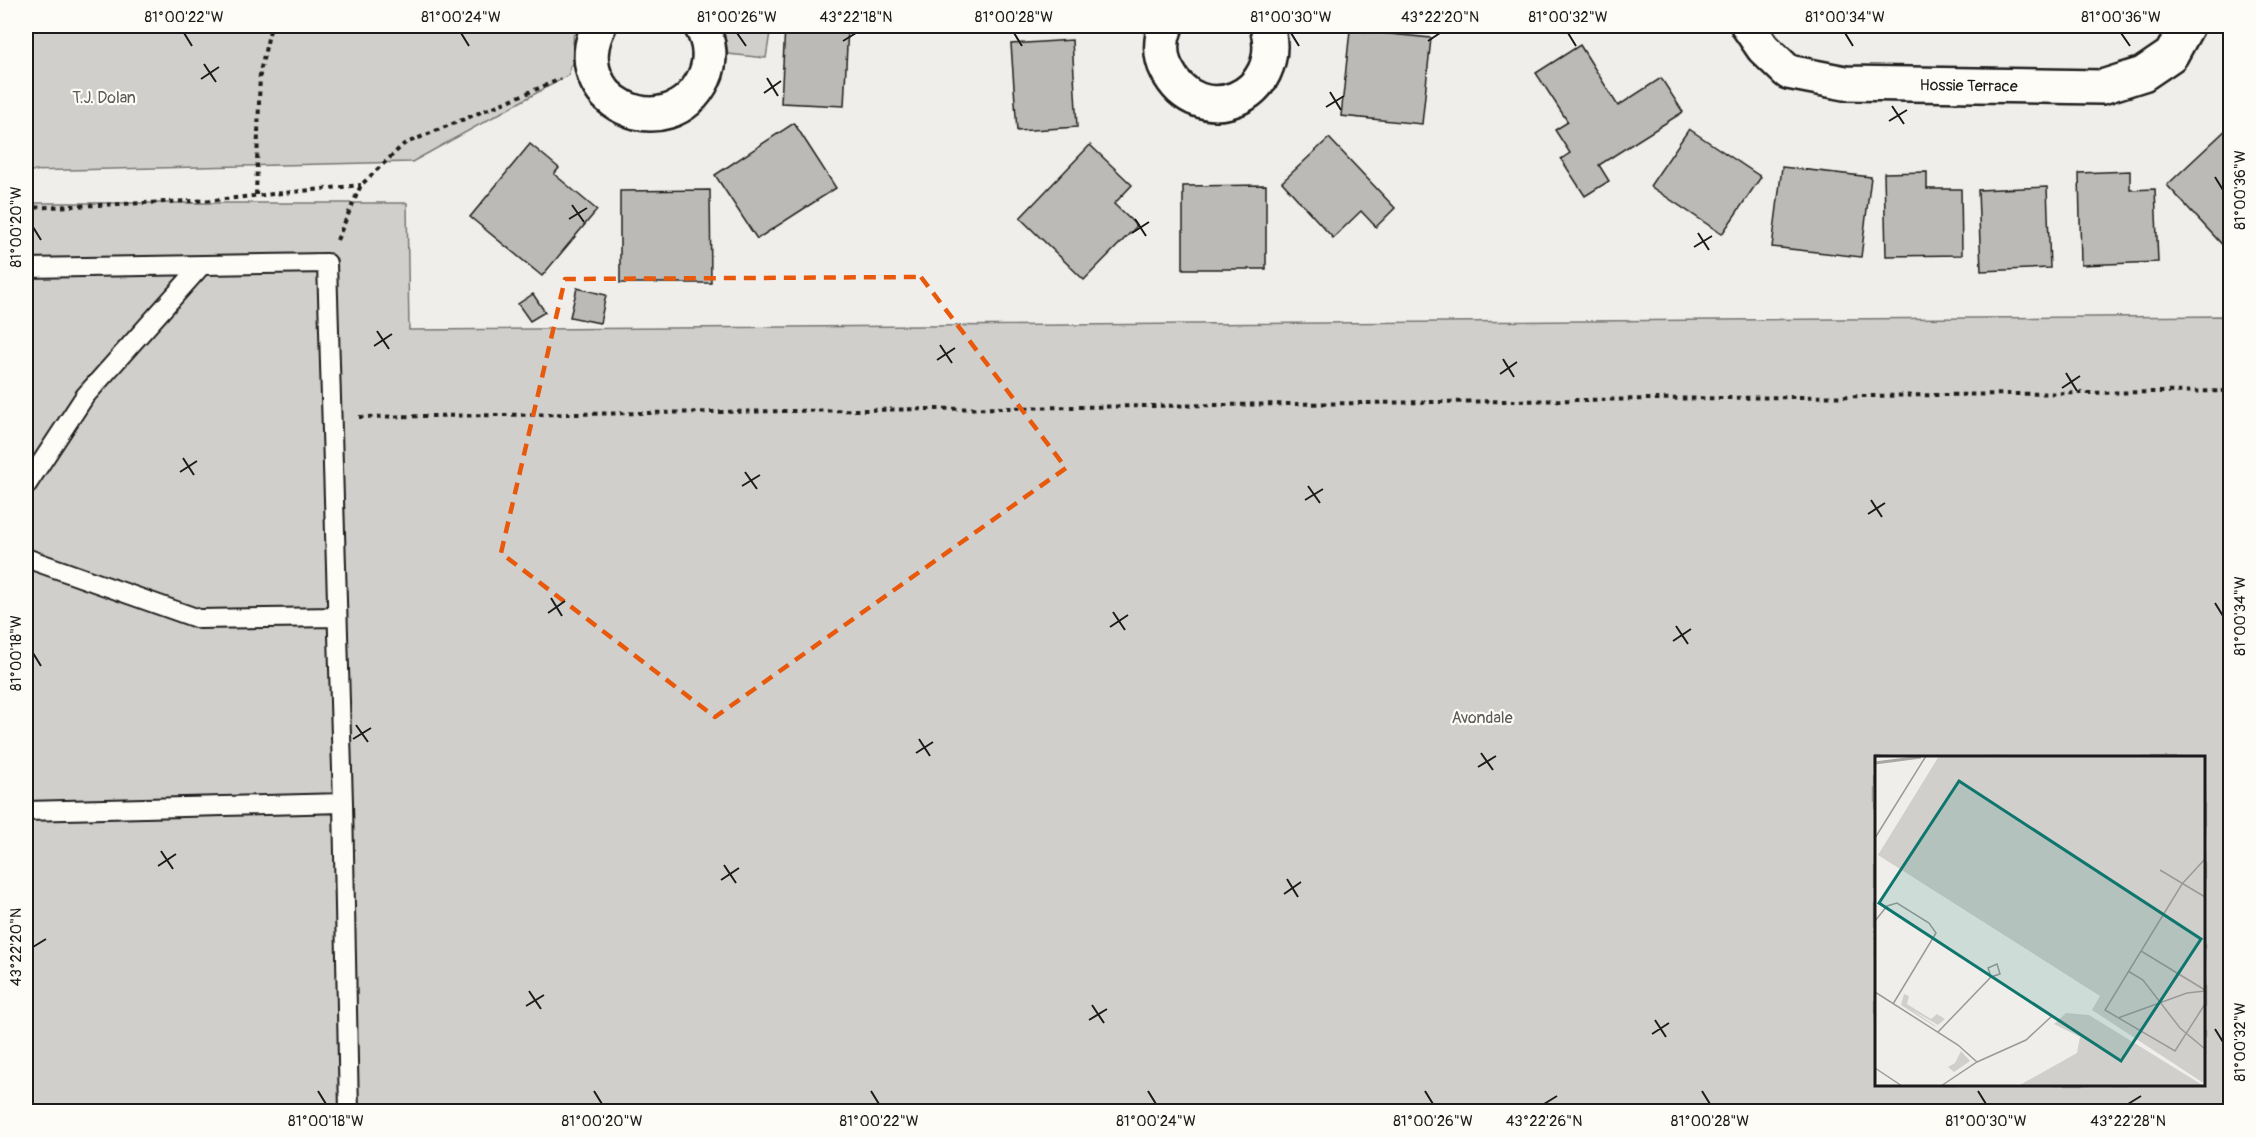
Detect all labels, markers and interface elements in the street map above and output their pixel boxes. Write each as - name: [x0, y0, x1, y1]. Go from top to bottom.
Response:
- text: 81°00'22"W: [144, 8, 224, 27]
- text: 81°00'24"W: [421, 8, 501, 27]
- text: 81°00'26"W: [697, 8, 777, 27]
- text: 43°22'18"N: [819, 8, 893, 27]
- text: 81°00'28"W: [975, 8, 1053, 27]
- text: 81°00'30"W: [1251, 8, 1332, 27]
- text: 43°22'20"N: [1401, 8, 1479, 27]
- text: 81°00'32"W: [1528, 8, 1608, 27]
- text: 81°00'34"W: [1805, 8, 1885, 27]
- text: 81°00'36"W: [2081, 8, 2161, 27]
- street label: Hossie Terrace: [1919, 75, 2018, 97]
- park label: T.J. Dolan: [72, 88, 136, 108]
- text: 81°00'36"W: [2231, 150, 2250, 230]
- text: 81°00'20"W: [7, 186, 26, 268]
- text: 81°00'34"W: [2231, 576, 2250, 656]
- text: 81°00'18"W: [7, 615, 26, 691]
- park label: Avondale: [1451, 708, 1513, 728]
- inset map: [1875, 756, 2205, 1086]
- text: 43°22'20"N: [7, 908, 26, 986]
- text: 81°00'32"W: [2231, 1002, 2250, 1082]
- text: 81°00'18"W: [288, 1112, 364, 1131]
- text: 81°00'20"W: [562, 1112, 643, 1131]
- text: 81°00'22"W: [839, 1112, 919, 1131]
- text: 81°00'24"W: [1116, 1112, 1196, 1131]
- text: 81°00'26"W: [1393, 1112, 1473, 1131]
- text: 43°22'26"N: [1506, 1112, 1582, 1131]
- text: 81°00'28"W: [1671, 1112, 1749, 1131]
- text: 81°00'30"W: [1946, 1112, 2027, 1131]
- text: 43°22'28"N: [2090, 1112, 2166, 1131]

